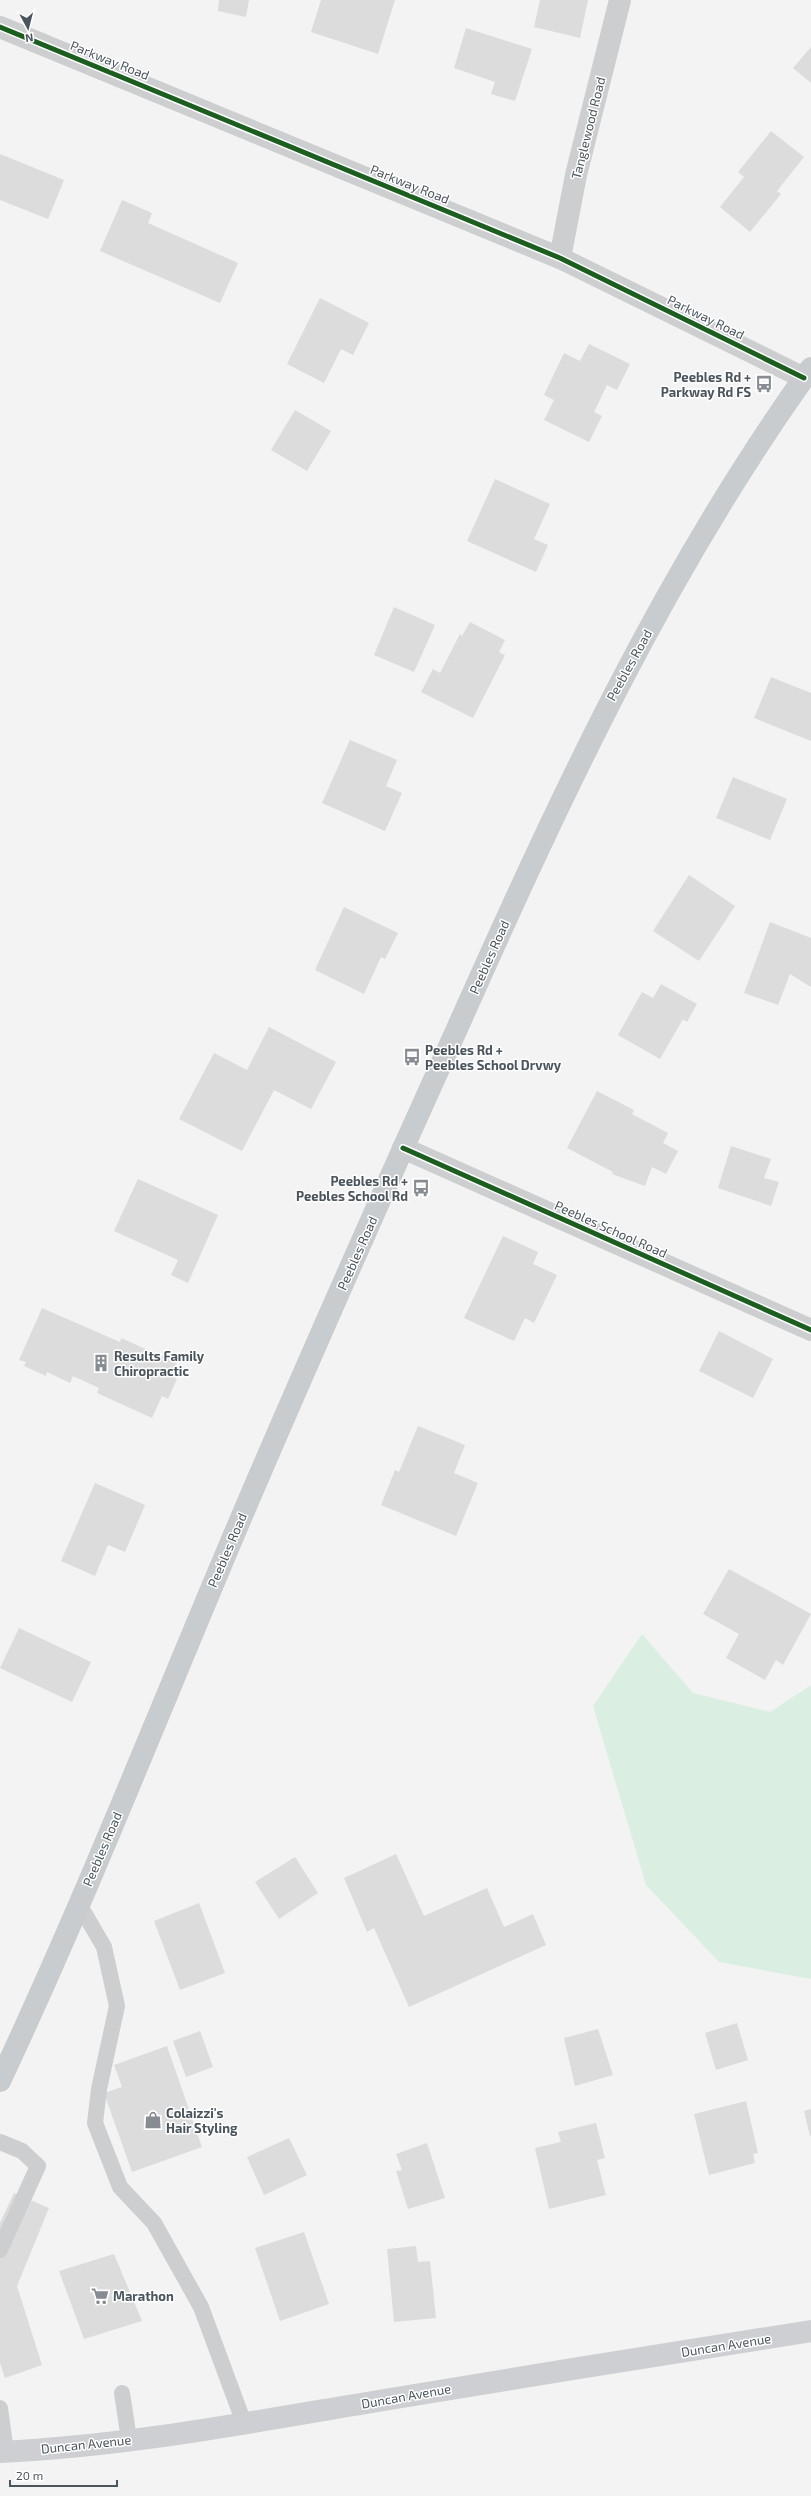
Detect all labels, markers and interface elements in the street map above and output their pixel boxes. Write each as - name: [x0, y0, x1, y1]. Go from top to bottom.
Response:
- north arrow: [8, 8, 48, 48]
- text: N: [24, 31, 34, 45]
- street label: Parkway Road: [68, 37, 152, 83]
- street label: Tanglewood Road: [568, 75, 608, 181]
- street label: Parkway Road: [368, 161, 452, 207]
- street label: Parkway Road: [665, 291, 747, 343]
- place label: Peebles Rd + Parkway Rd FS: [661, 369, 751, 400]
- bus stop icon: Peebles Rd + Parkway Rd FS: [754, 374, 774, 394]
- street label: Peebles Road: [603, 626, 655, 704]
- street label: Peebles Road: [466, 918, 512, 996]
- place label: Peebles Rd + Peebles School Drvwy: [425, 1042, 562, 1073]
- bus stop icon: Peebles Rd + Peebles School Drvwy: [402, 1047, 422, 1067]
- place label: Peebles Rd + Peebles School Rd: [296, 1173, 408, 1204]
- bus stop icon: Peebles Rd + Peebles School Rd: [411, 1178, 431, 1198]
- street label: Peebles School Road: [552, 1197, 670, 1261]
- street label: Peebles Road: [334, 1214, 380, 1292]
- place label: Results Family Chiropractic: [114, 1348, 205, 1379]
- building icon: Results Family Chiropractic: [91, 1353, 111, 1373]
- street label: Peebles Road: [204, 1510, 250, 1590]
- street label: Peebles Road: [79, 1809, 125, 1889]
- place label: Colaizzi's Hair Styling: [166, 2105, 238, 2136]
- shop icon: Colaizzi's Hair Styling: [143, 2110, 163, 2130]
- supermarket icon: Marathon: [90, 2286, 110, 2306]
- place label: Marathon: [113, 2288, 174, 2304]
- street label: Duncan Avenue: [680, 2330, 772, 2360]
- street label: Duncan Avenue: [360, 2380, 452, 2412]
- street label: Duncan Avenue: [40, 2431, 132, 2457]
- scale bar: [10, 2462, 117, 2488]
- text: 20 m: [16, 2468, 43, 2482]

